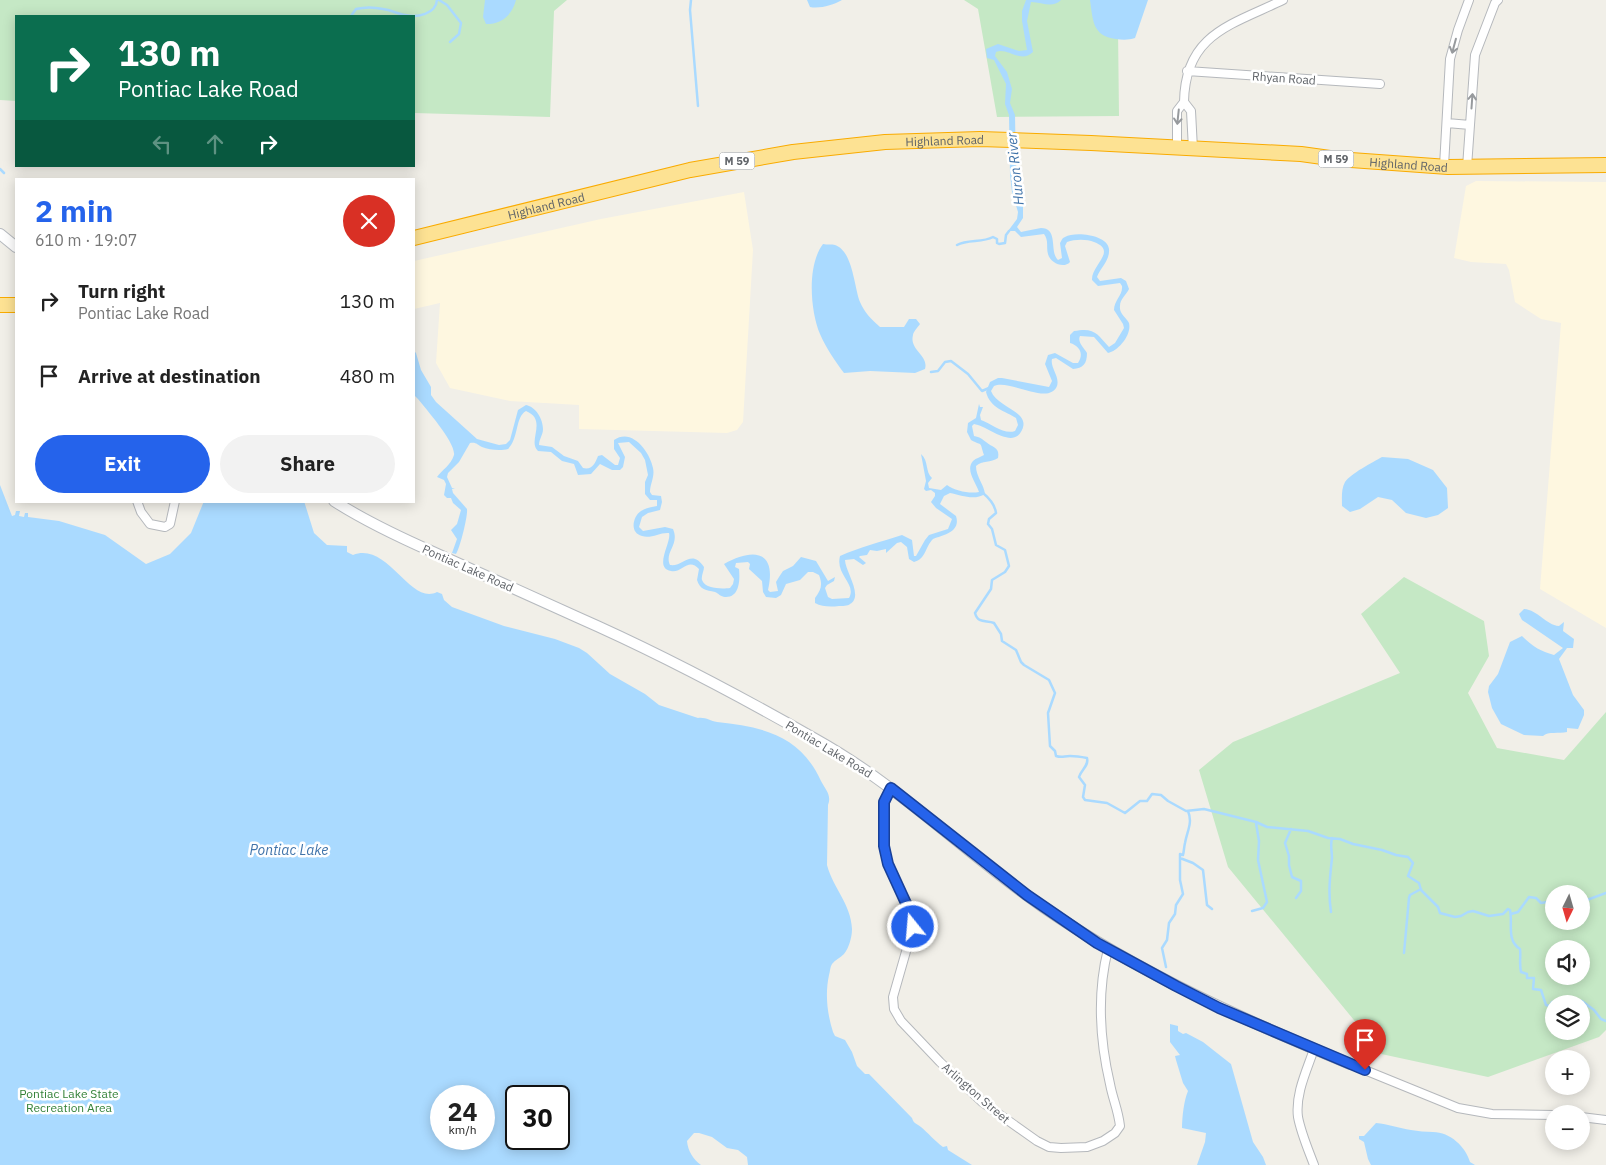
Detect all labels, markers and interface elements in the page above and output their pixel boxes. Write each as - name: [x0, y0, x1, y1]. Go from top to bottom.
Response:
- text: 130 m: [118, 30, 221, 76]
- icon: right: [35, 35, 100, 100]
- one-way arrow: [1448, 38, 1458, 54]
- street label: Rhyan Road: [1252, 68, 1316, 88]
- text: Pontiac Lake Road: [118, 74, 299, 103]
- one-way arrow: [1467, 93, 1476, 109]
- one-way arrow: [1173, 108, 1183, 124]
- icon: left: [148, 130, 176, 158]
- icon: ahead: [201, 130, 229, 158]
- icon: right: [254, 130, 282, 158]
- street label: Highland Road: [905, 131, 984, 149]
- water label: Huron River: [1002, 131, 1028, 206]
- road number: M 59: [1318, 150, 1354, 168]
- road number: M 59: [720, 153, 754, 170]
- street label: Highland Road: [1369, 154, 1448, 174]
- street label: Highland Road: [506, 189, 586, 222]
- text: 2 min: [35, 191, 113, 230]
- button: close: [343, 195, 395, 247]
- text: 610 m · 19:07: [35, 230, 137, 250]
- text: Turn right: [78, 279, 165, 303]
- icon: right: [35, 287, 63, 315]
- text: 130 m: [340, 289, 395, 313]
- text: Pontiac Lake Road: [78, 303, 209, 323]
- icon: arrive: [35, 362, 63, 390]
- text: Arrive at destination: [78, 364, 261, 388]
- text: 480 m: [340, 364, 395, 388]
- button: Exit: [35, 435, 210, 493]
- button: Share: [220, 435, 395, 493]
- street label: Pontiac Lake Road: [420, 541, 516, 595]
- street label: Pontiac Lake Road: [783, 717, 875, 781]
- water label: Pontiac Lake: [250, 841, 328, 859]
- north arrow: [1545, 885, 1590, 930]
- map controls: [1545, 885, 1590, 1150]
- position arrow: [886, 900, 938, 952]
- button: sound: [1545, 940, 1590, 985]
- button: layers: [1545, 995, 1590, 1040]
- pin: [1344, 1019, 1386, 1070]
- icon: arrive: [1351, 1026, 1379, 1054]
- button: +: [1545, 1050, 1590, 1095]
- street label: Arlington Street: [939, 1059, 1013, 1127]
- speed limit sign: 30: [505, 1085, 570, 1150]
- park label: Pontiac Lake State Recreation Area: [19, 1086, 119, 1115]
- text: 24: [447, 1095, 478, 1128]
- button: −: [1545, 1105, 1590, 1150]
- text: km/h: [448, 1122, 477, 1137]

